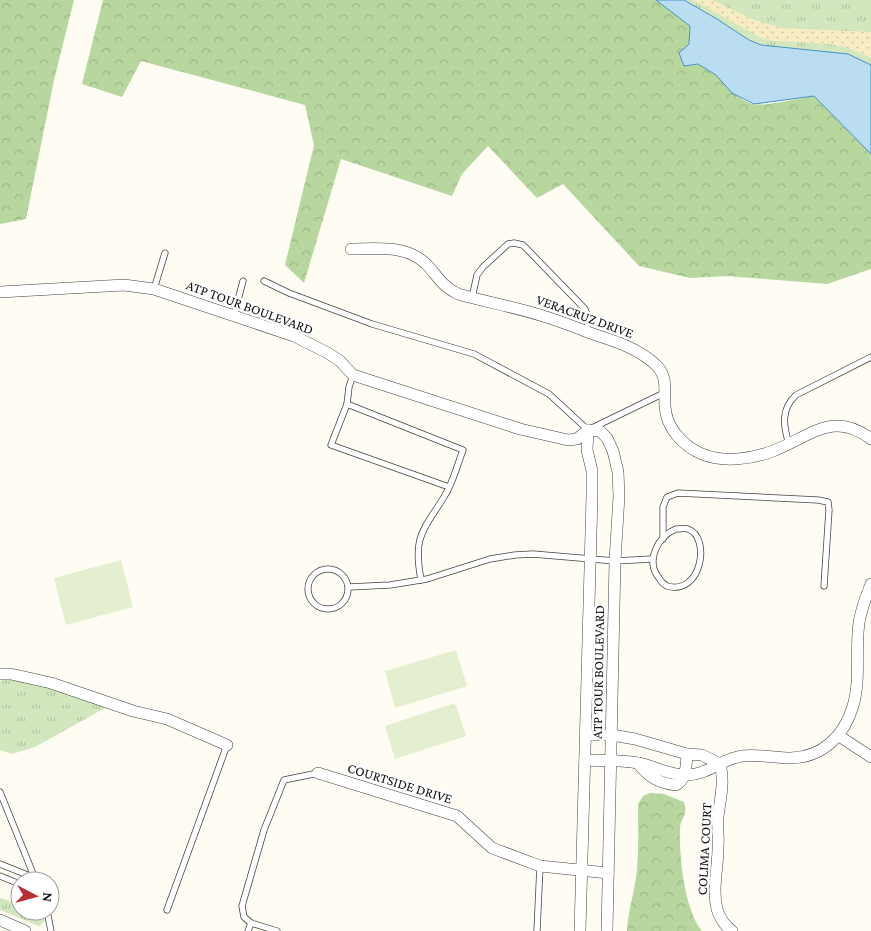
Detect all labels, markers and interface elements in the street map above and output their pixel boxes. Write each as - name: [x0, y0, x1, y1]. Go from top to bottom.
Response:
- street label: ATP TOUR BOULEVARD: [184, 277, 316, 337]
- street label: VERACRUZ DRIVE: [534, 291, 636, 341]
- street label: ATP TOUR BOULEVARD: [589, 605, 607, 739]
- street label: COURTSIDE DRIVE: [346, 759, 455, 807]
- street label: COLIMA COURT: [694, 802, 714, 896]
- north arrow: [10, 871, 60, 921]
- text: N: [39, 892, 56, 903]

